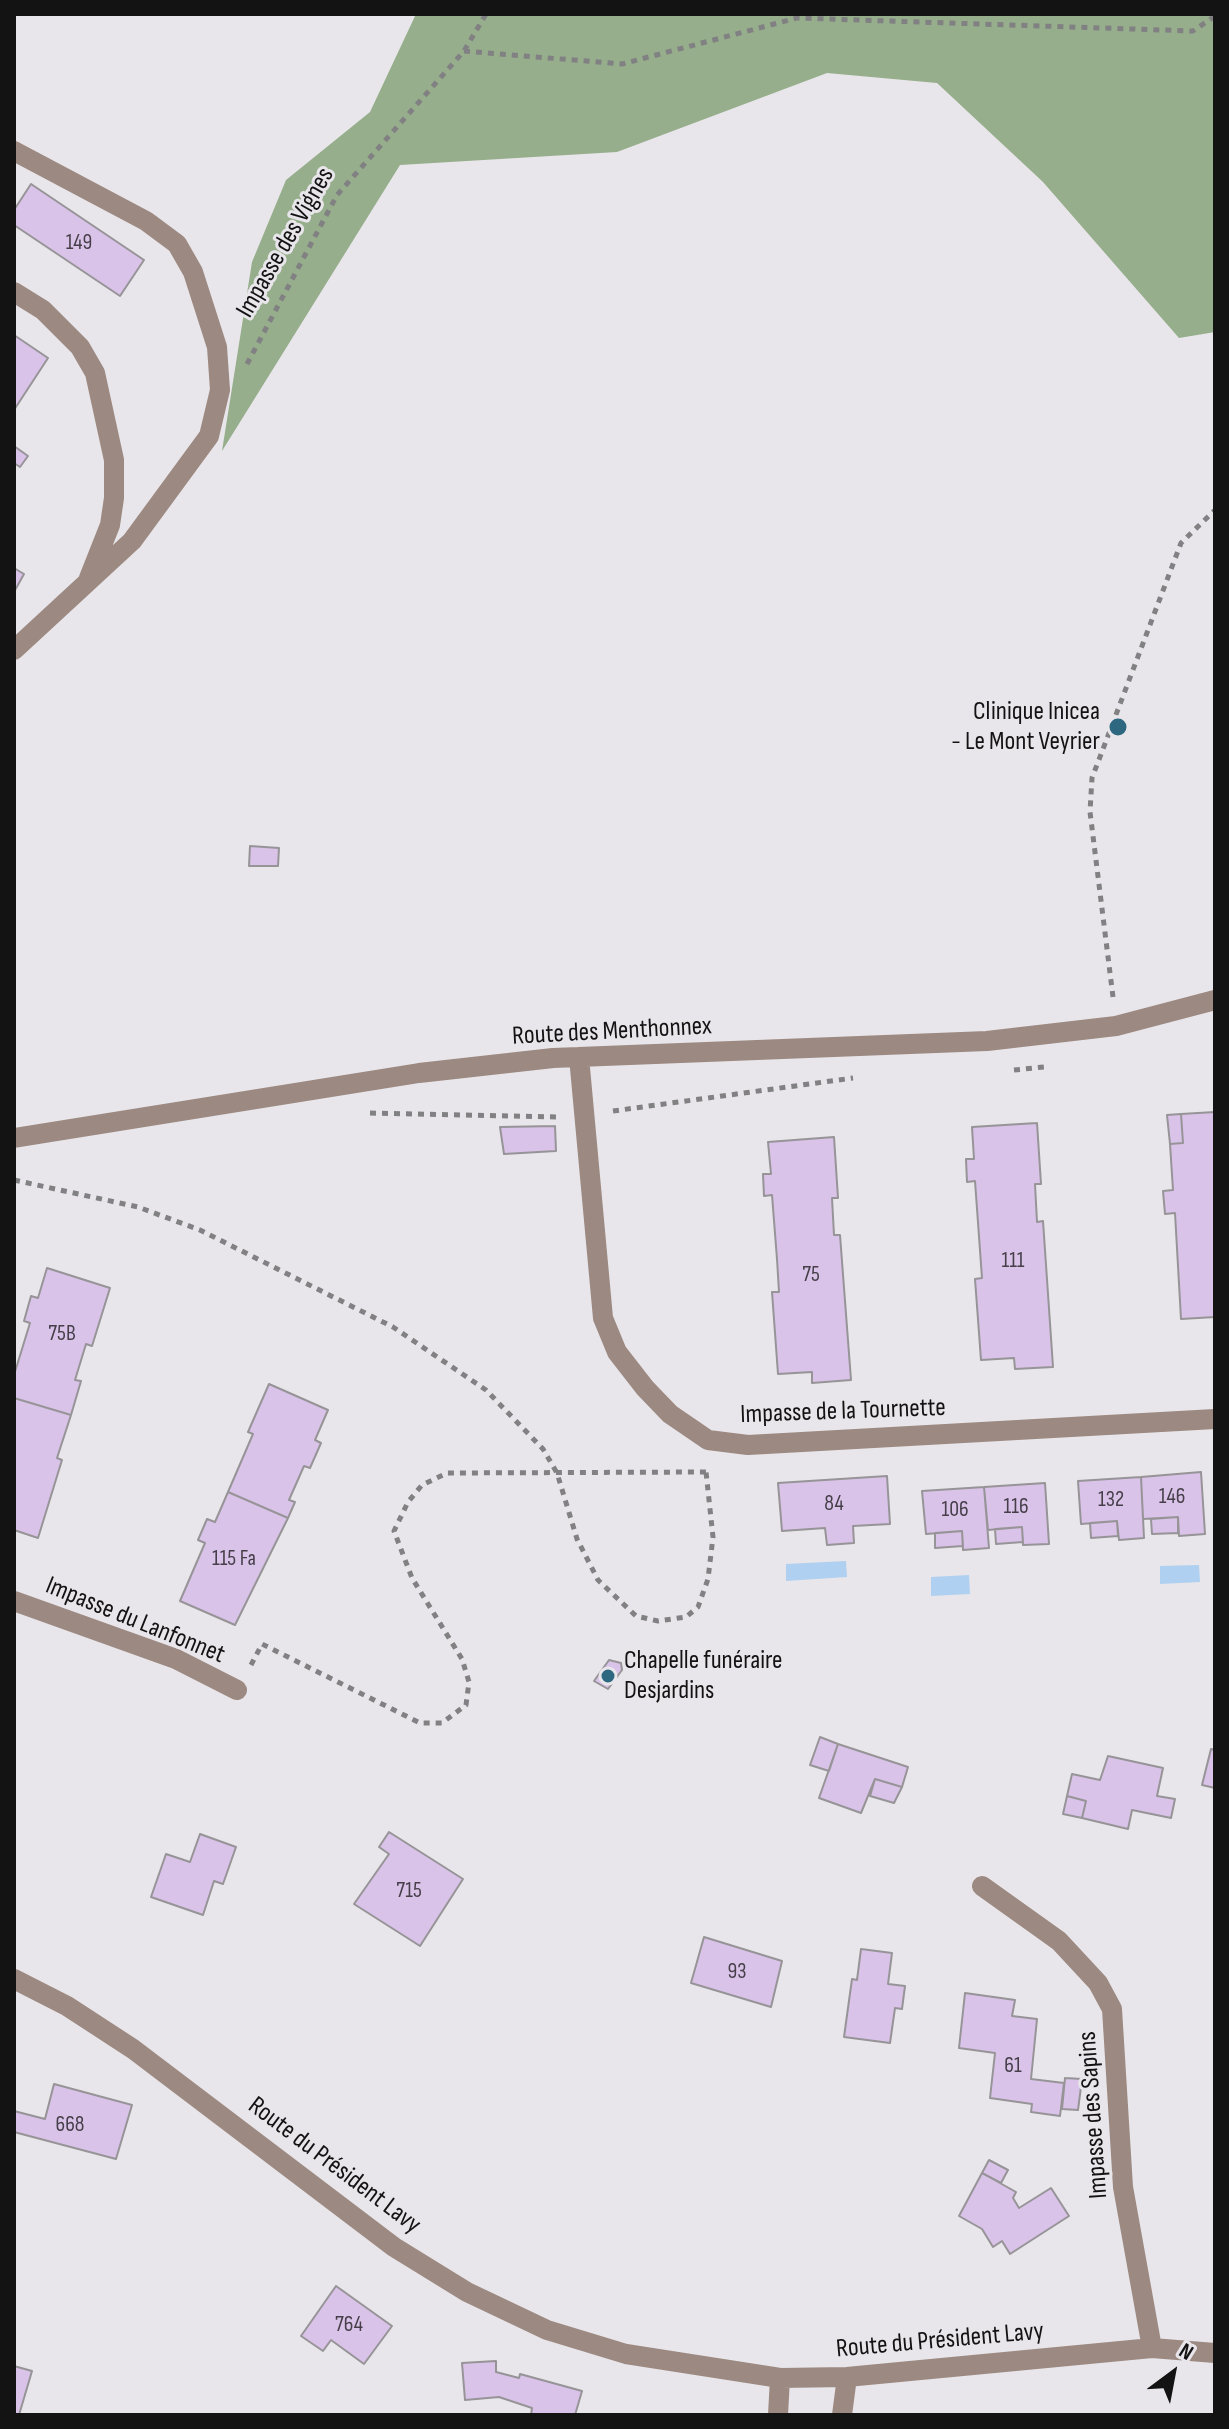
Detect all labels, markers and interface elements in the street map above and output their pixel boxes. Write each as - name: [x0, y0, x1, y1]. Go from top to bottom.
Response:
- street label: Impasse des Vignes: [230, 162, 342, 324]
- house number: 149: [66, 230, 92, 256]
- place label: Clinique Inicea - Le Mont Veyrier: [951, 696, 1100, 758]
- marker: Clinique Inicea - Le Mont Veyrier: [1107, 716, 1129, 738]
- street label: Route des Menthonnex: [511, 1011, 713, 1053]
- house number: 111: [1001, 1248, 1025, 1274]
- house number: 75: [802, 1262, 820, 1288]
- house number: 75B: [48, 1321, 76, 1347]
- street label: Impasse de la Tournette: [740, 1393, 946, 1431]
- house number: 146: [1159, 1484, 1185, 1510]
- house number: 132: [1098, 1487, 1124, 1513]
- house number: 84: [824, 1491, 844, 1517]
- house number: 116: [1003, 1494, 1029, 1520]
- house number: 106: [941, 1497, 969, 1523]
- house number: 115 Fa: [212, 1546, 256, 1572]
- street label: Impasse du Lanfonnet: [41, 1571, 229, 1671]
- place label: Chapelle funéraire Desjardins: [624, 1645, 783, 1706]
- marker: Chapelle funéraire Desjardins: [599, 1667, 617, 1685]
- house number: 715: [396, 1878, 422, 1904]
- house number: 93: [728, 1959, 746, 1985]
- street label: Impasse des Sapins: [1073, 2030, 1115, 2200]
- house number: 61: [1004, 2053, 1022, 2079]
- street label: Route du Président Lavy: [241, 2091, 427, 2241]
- house number: 668: [56, 2112, 84, 2138]
- house number: 764: [335, 2312, 363, 2338]
- street label: Route du Président Lavy: [835, 2316, 1045, 2366]
- north arrow: [1133, 2333, 1213, 2413]
- text: N: [1174, 2338, 1198, 2367]

